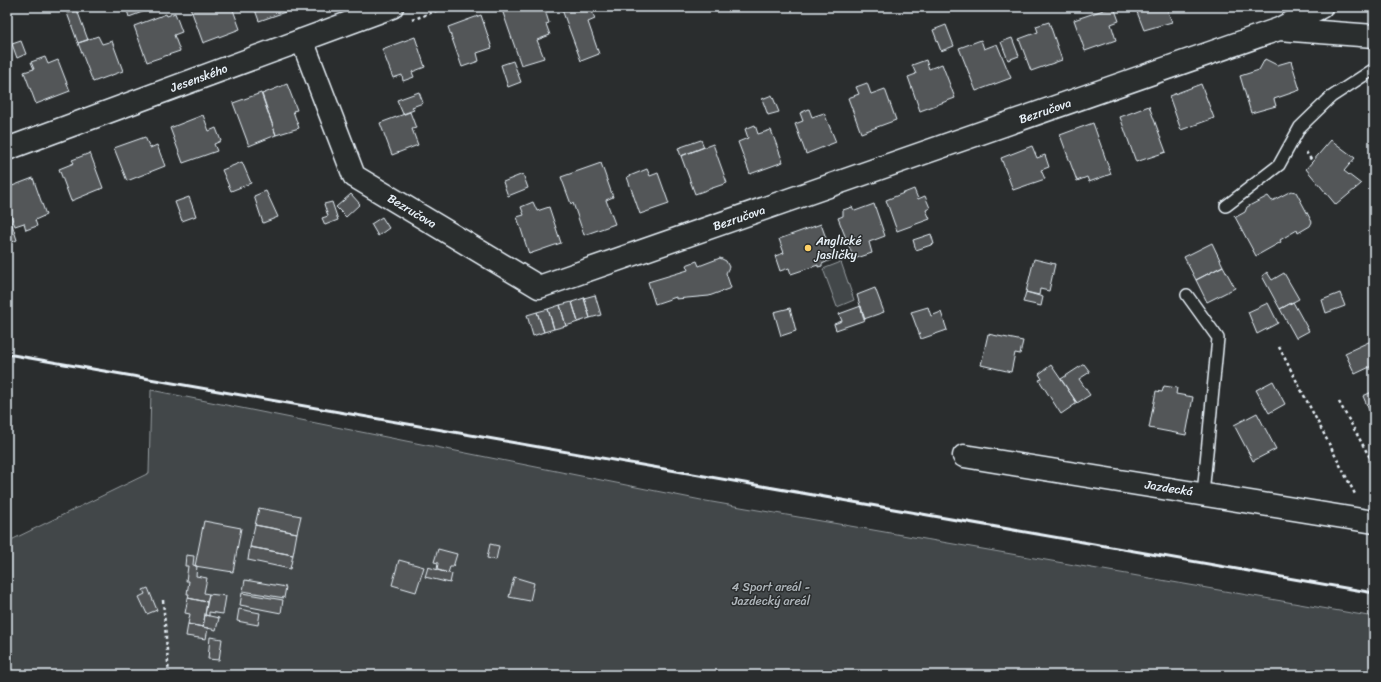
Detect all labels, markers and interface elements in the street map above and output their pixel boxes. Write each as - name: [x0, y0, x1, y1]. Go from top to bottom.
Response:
- street label: Jesenského: [166, 57, 231, 99]
- street label: Bezručova: [1016, 92, 1074, 130]
- street label: Bezručova: [383, 188, 441, 234]
- street label: Bezručova: [710, 199, 768, 237]
- place label: Anglické jasličky: [813, 230, 862, 266]
- marker: Anglické jasličky: [803, 243, 813, 253]
- street label: Jazdecká: [1142, 473, 1195, 503]
- park label: 4 Sport areál - Jazdecký areál: [731, 576, 811, 612]

